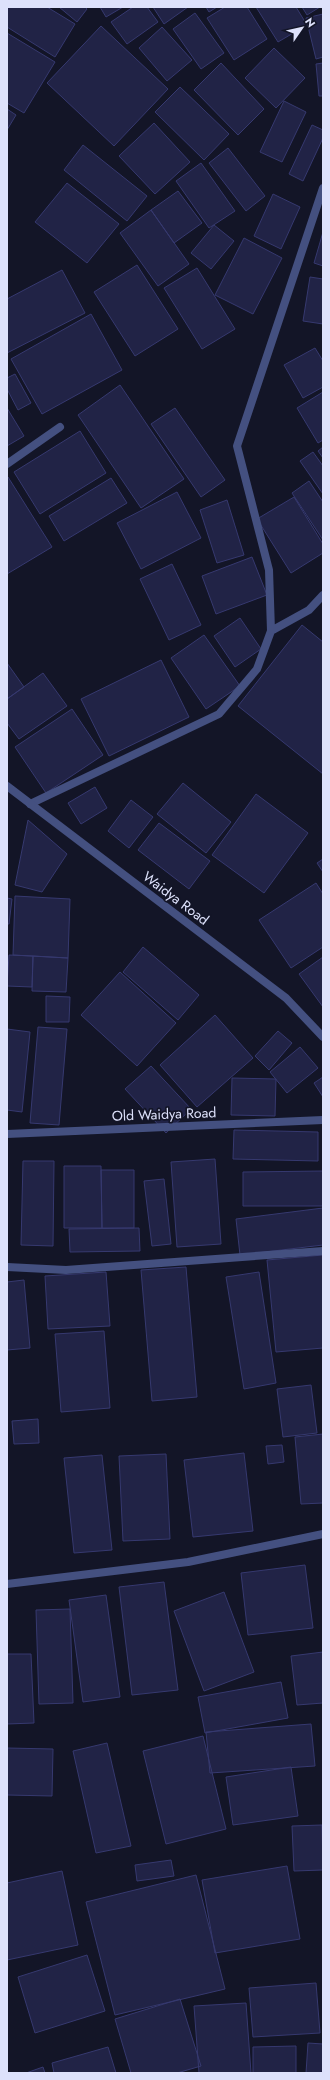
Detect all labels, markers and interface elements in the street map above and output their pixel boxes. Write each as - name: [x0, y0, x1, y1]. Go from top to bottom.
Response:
- north arrow: [282, 8, 322, 48]
- text: N: [301, 14, 319, 31]
- street label: Waidya Road: [139, 867, 213, 929]
- street label: Old Waidya Road: [111, 1102, 217, 1126]

